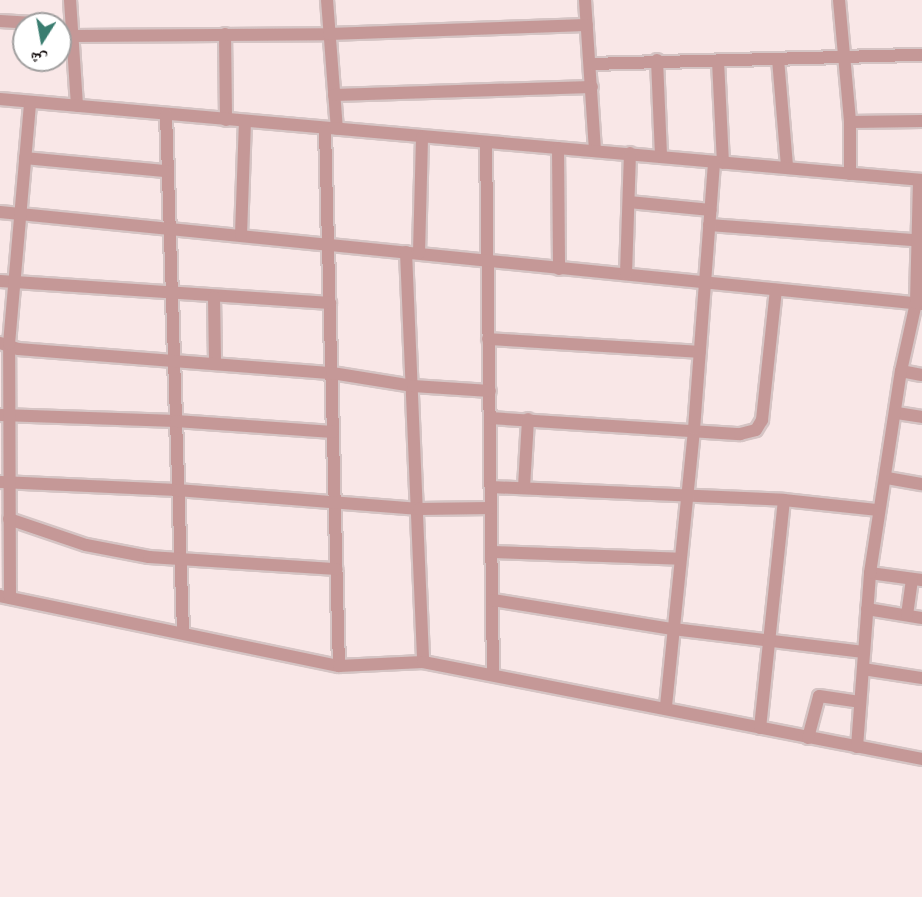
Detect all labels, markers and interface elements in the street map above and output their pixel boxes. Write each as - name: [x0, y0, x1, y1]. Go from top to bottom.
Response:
- north arrow: [12, 12, 72, 72]
- text: ش: [29, 47, 49, 69]

